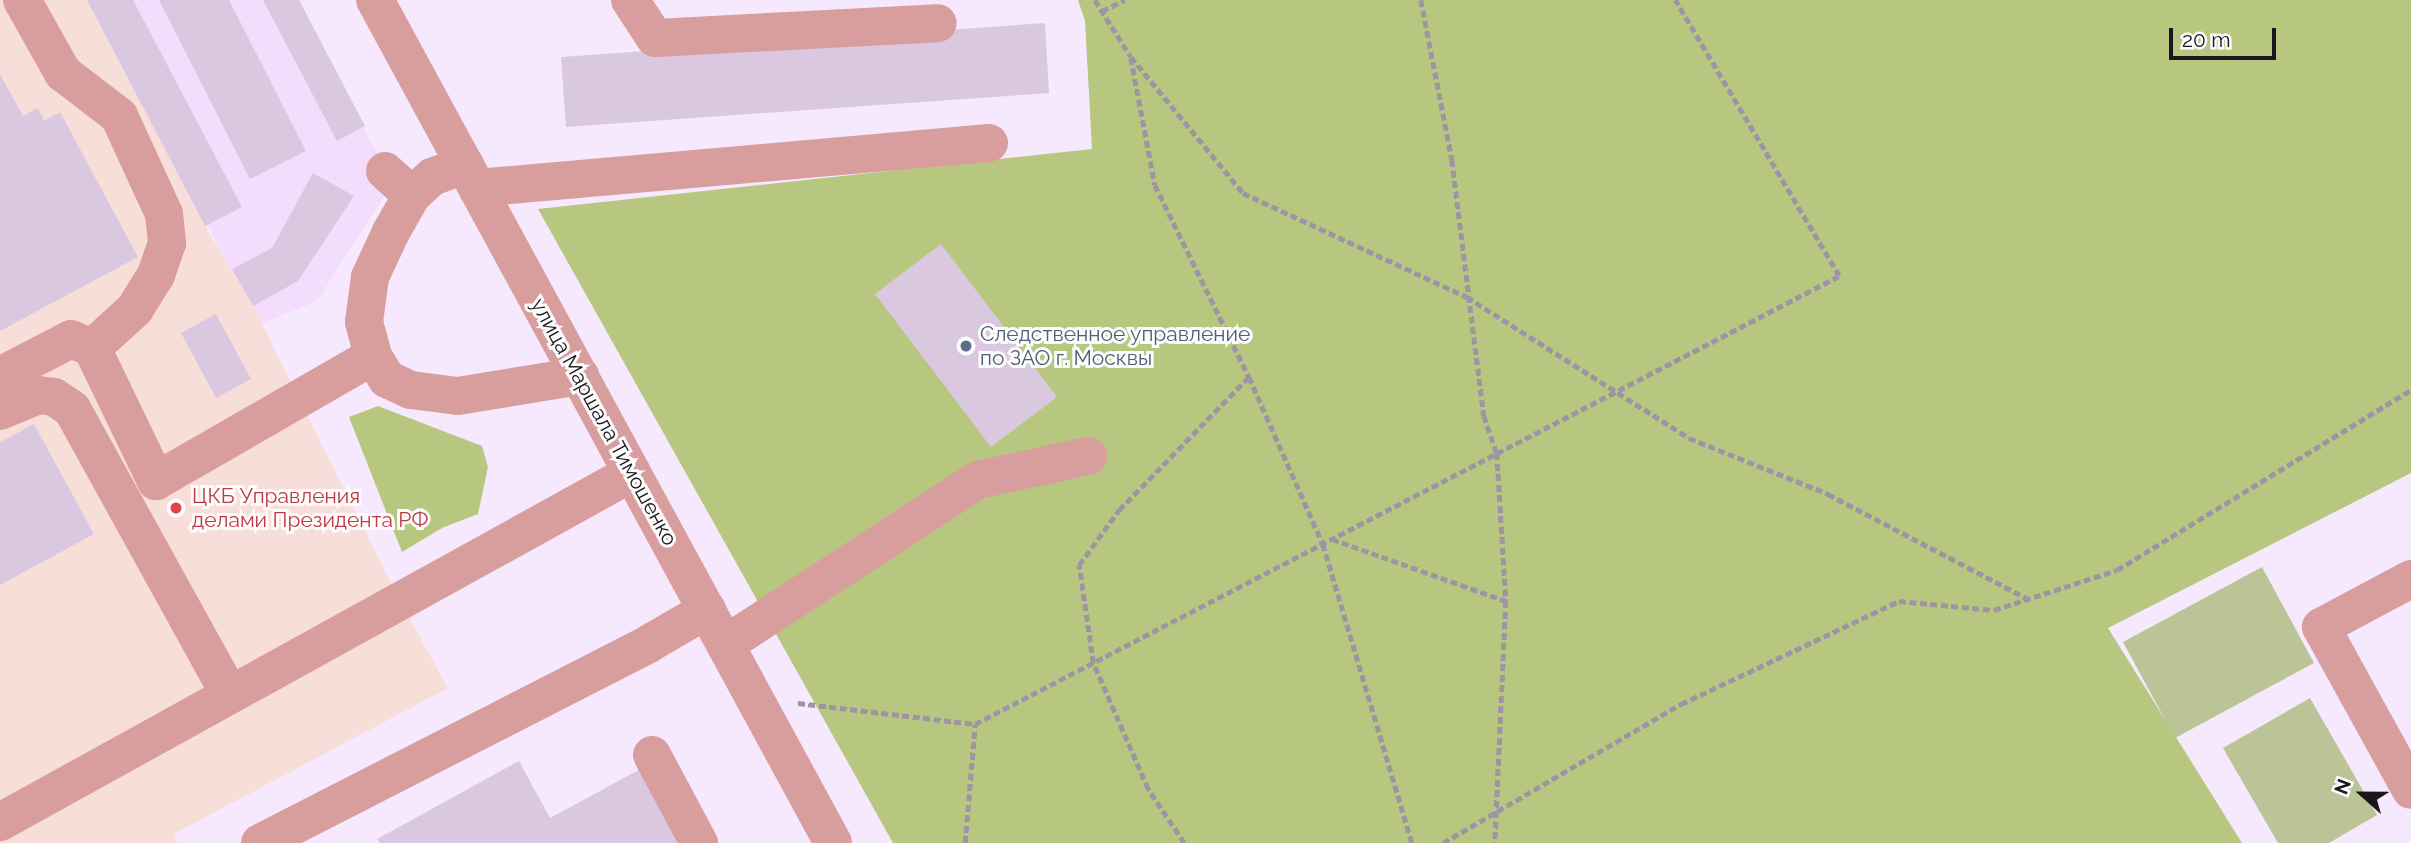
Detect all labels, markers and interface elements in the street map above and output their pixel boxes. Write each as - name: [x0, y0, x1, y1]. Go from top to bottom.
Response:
- scale bar: [2173, 14, 2280, 58]
- text: 20 m: [2182, 27, 2230, 52]
- street label: улица Маршала Тимошенко: [525, 294, 683, 550]
- place label: Следственное управление по ЗАО г. Москвы: [980, 321, 1251, 371]
- marker: Следственное управление по ЗАО г. Москвы: [958, 338, 974, 354]
- place label: ЦКБ Управления делами Президента РФ: [192, 483, 428, 533]
- marker: ЦКБ Управления делами Президента РФ: [166, 498, 186, 518]
- north arrow: [2327, 759, 2397, 829]
- text: N: [2330, 776, 2355, 797]

